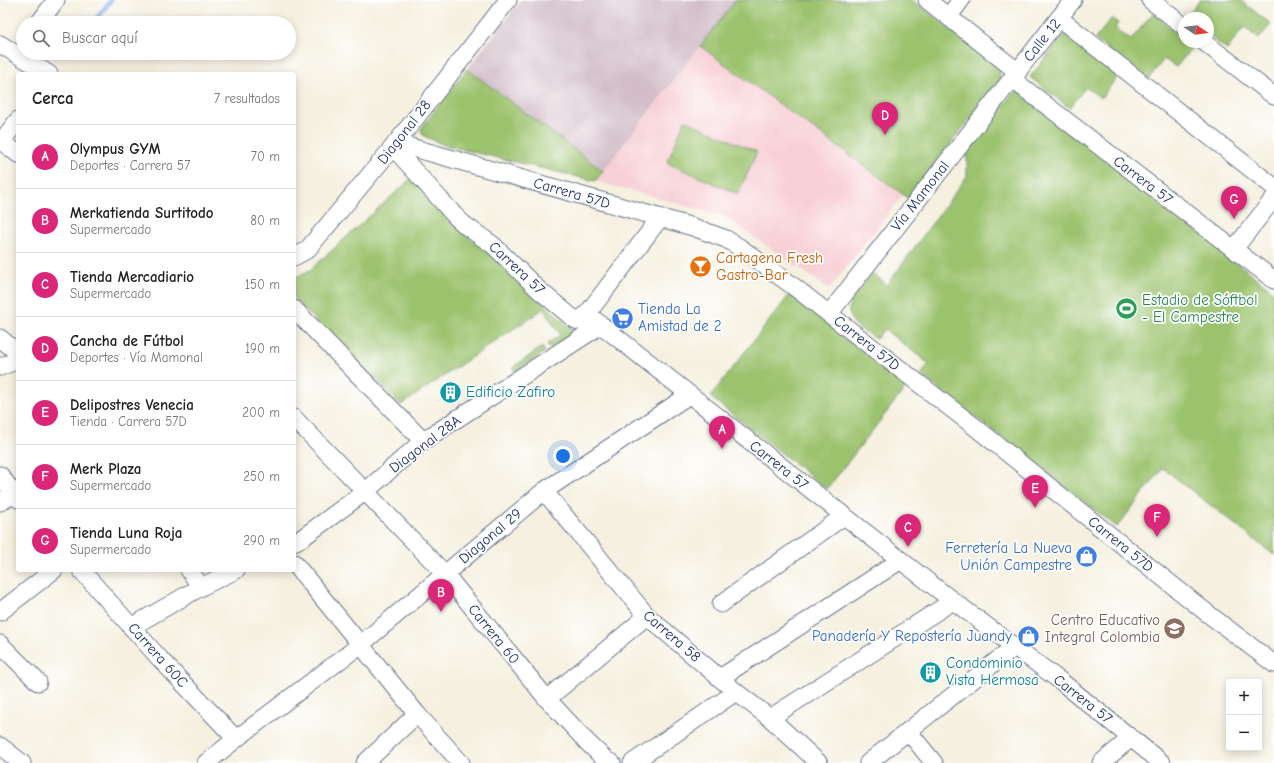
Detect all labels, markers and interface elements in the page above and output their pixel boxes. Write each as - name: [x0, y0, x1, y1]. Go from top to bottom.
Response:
- north arrow: [1178, 12, 1214, 48]
- street label: Calle 12: [1020, 15, 1064, 65]
- search box: [16, 16, 296, 60]
- icon: search: [30, 27, 52, 49]
- text: Buscar aquí: [62, 29, 138, 47]
- text: Cerca: [32, 89, 74, 108]
- text: 7 resultados: [214, 91, 280, 106]
- street label: Diagonal 28: [373, 96, 435, 168]
- pin: D: [872, 102, 898, 135]
- text: Olympus GYM: [70, 140, 161, 158]
- text: A: [41, 149, 49, 164]
- text: 70 m: [251, 149, 280, 164]
- street label: Carrera 57: [1110, 152, 1176, 208]
- street label: Vía Mamonal: [887, 157, 953, 235]
- text: Deportes · Carrera 57: [70, 158, 190, 173]
- street label: Carrera 57D: [531, 173, 613, 213]
- pin: G: [1221, 186, 1247, 219]
- text: Merkatienda Surtitodo: [70, 204, 214, 222]
- text: B: [41, 213, 49, 228]
- text: 80 m: [250, 213, 280, 228]
- text: Supermercado: [70, 222, 151, 237]
- street label: Carrera 57: [485, 238, 549, 298]
- place label: Cartagena Fresh Gastro-Bar: [716, 249, 823, 284]
- bar icon: Cartagena Fresh Gastro-Bar: [688, 254, 714, 280]
- text: Tienda Mercadiario: [70, 268, 194, 286]
- text: C: [41, 277, 49, 292]
- text: 150 m: [245, 277, 280, 292]
- text: Supermercado: [70, 286, 151, 301]
- place label: Estadio de Sóftbol - El Campestre: [1142, 291, 1258, 326]
- sports icon: Estadio de Sóftbol - El Campestre: [1113, 296, 1139, 322]
- place label: Tienda La Amistad de 2: [638, 300, 722, 335]
- supermarket icon: Tienda La Amistad de 2: [609, 305, 635, 331]
- street label: Carrera 57D: [830, 312, 904, 374]
- text: Cancha de Fútbol: [70, 332, 184, 350]
- text: D: [41, 341, 49, 356]
- text: 190 m: [245, 341, 280, 356]
- text: Deportes · Vía Mamonal: [70, 350, 203, 365]
- building icon: Edificio Zafiro: [437, 379, 463, 405]
- place label: Edificio Zafiro: [466, 383, 555, 401]
- text: Delipostres Venecia: [70, 396, 194, 414]
- text: E: [41, 405, 49, 420]
- text: 200 m: [242, 405, 280, 420]
- street label: Diagonal 28A: [386, 411, 465, 477]
- text: Tienda · Carrera 57D: [70, 414, 187, 429]
- pin: A: [709, 416, 735, 449]
- street label: Carrera 57: [746, 436, 812, 494]
- your location: [553, 446, 573, 466]
- text: Merk Plaza: [70, 460, 141, 478]
- text: F: [41, 469, 49, 484]
- text: 250 m: [243, 469, 280, 484]
- pin: E: [1022, 475, 1048, 508]
- text: Supermercado: [70, 478, 151, 493]
- street label: Diagonal 29: [455, 504, 525, 568]
- pin: F: [1144, 504, 1170, 537]
- street label: Carrera 57D: [1085, 512, 1157, 576]
- pin: C: [895, 514, 921, 547]
- text: Tienda Luna Roja: [70, 524, 182, 542]
- text: G: [40, 533, 50, 548]
- text: 290 m: [243, 533, 280, 548]
- place label: Ferretería La Nueva Unión Campestre: [945, 539, 1072, 574]
- text: Supermercado: [70, 542, 151, 557]
- shop icon: Ferretería La Nueva Unión Campestre: [1074, 544, 1100, 570]
- pin: B: [428, 579, 454, 612]
- street label: Carrera 60: [464, 600, 524, 668]
- street label: Carrera 58: [640, 606, 704, 666]
- place label: Centro Educativo Integral Colombia: [1045, 611, 1160, 646]
- school or university icon: Centro Educativo Integral Colombia: [1162, 616, 1188, 642]
- street label: Carrera 60C: [124, 619, 192, 691]
- shop icon: Panadería Y Repostería Juandy: [1015, 623, 1041, 649]
- place label: Panadería Y Repostería Juandy: [812, 627, 1012, 645]
- place label: Condominio Vista Hermosa: [946, 654, 1039, 689]
- building icon: Condominio Vista Hermosa: [918, 659, 944, 685]
- street label: Carrera 57: [1050, 670, 1116, 728]
- map controls: [1226, 679, 1262, 751]
- button: +: [1226, 679, 1262, 715]
- button: −: [1226, 715, 1262, 751]

